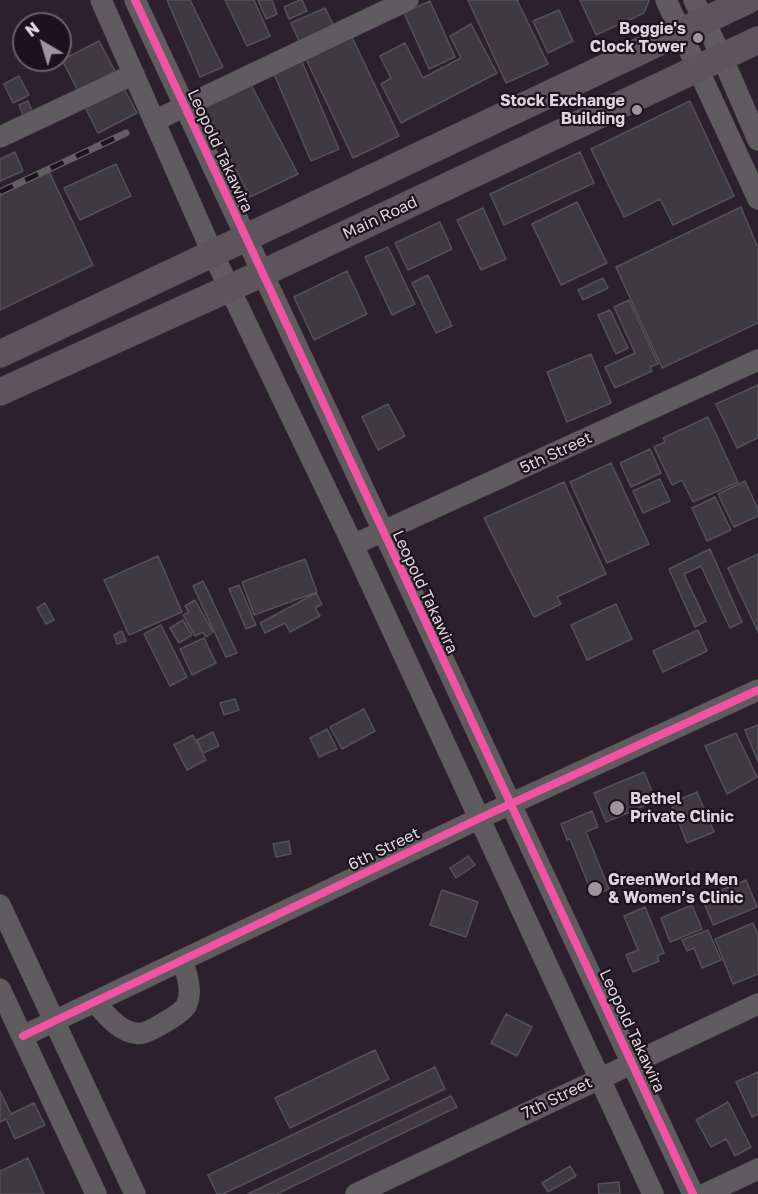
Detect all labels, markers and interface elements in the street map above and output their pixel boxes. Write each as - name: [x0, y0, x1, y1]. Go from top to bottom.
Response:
- north arrow: [12, 12, 72, 72]
- text: N: [21, 18, 43, 41]
- place label: Boggie's Clock Tower: [590, 19, 686, 57]
- marker: Boggie's Clock Tower: [691, 31, 705, 45]
- street label: Leopold Takawira: [183, 86, 257, 216]
- place label: Stock Exchange Building: [500, 91, 625, 129]
- marker: Stock Exchange Building: [630, 103, 644, 117]
- street label: Main Road: [340, 192, 420, 244]
- street label: 5th Street: [517, 428, 595, 478]
- street label: Leopold Takawira: [388, 527, 462, 657]
- place label: Bethel Private Clinic: [630, 789, 734, 827]
- marker: Bethel Private Clinic: [608, 799, 626, 817]
- street label: 6th Street: [345, 823, 423, 875]
- place label: GreenWorld Men & Women’s Clinic: [608, 870, 743, 908]
- marker: GreenWorld Men & Women’s Clinic: [586, 880, 604, 898]
- street label: Leopold Takawira: [595, 966, 669, 1096]
- street label: 7th Street: [519, 1073, 595, 1123]

